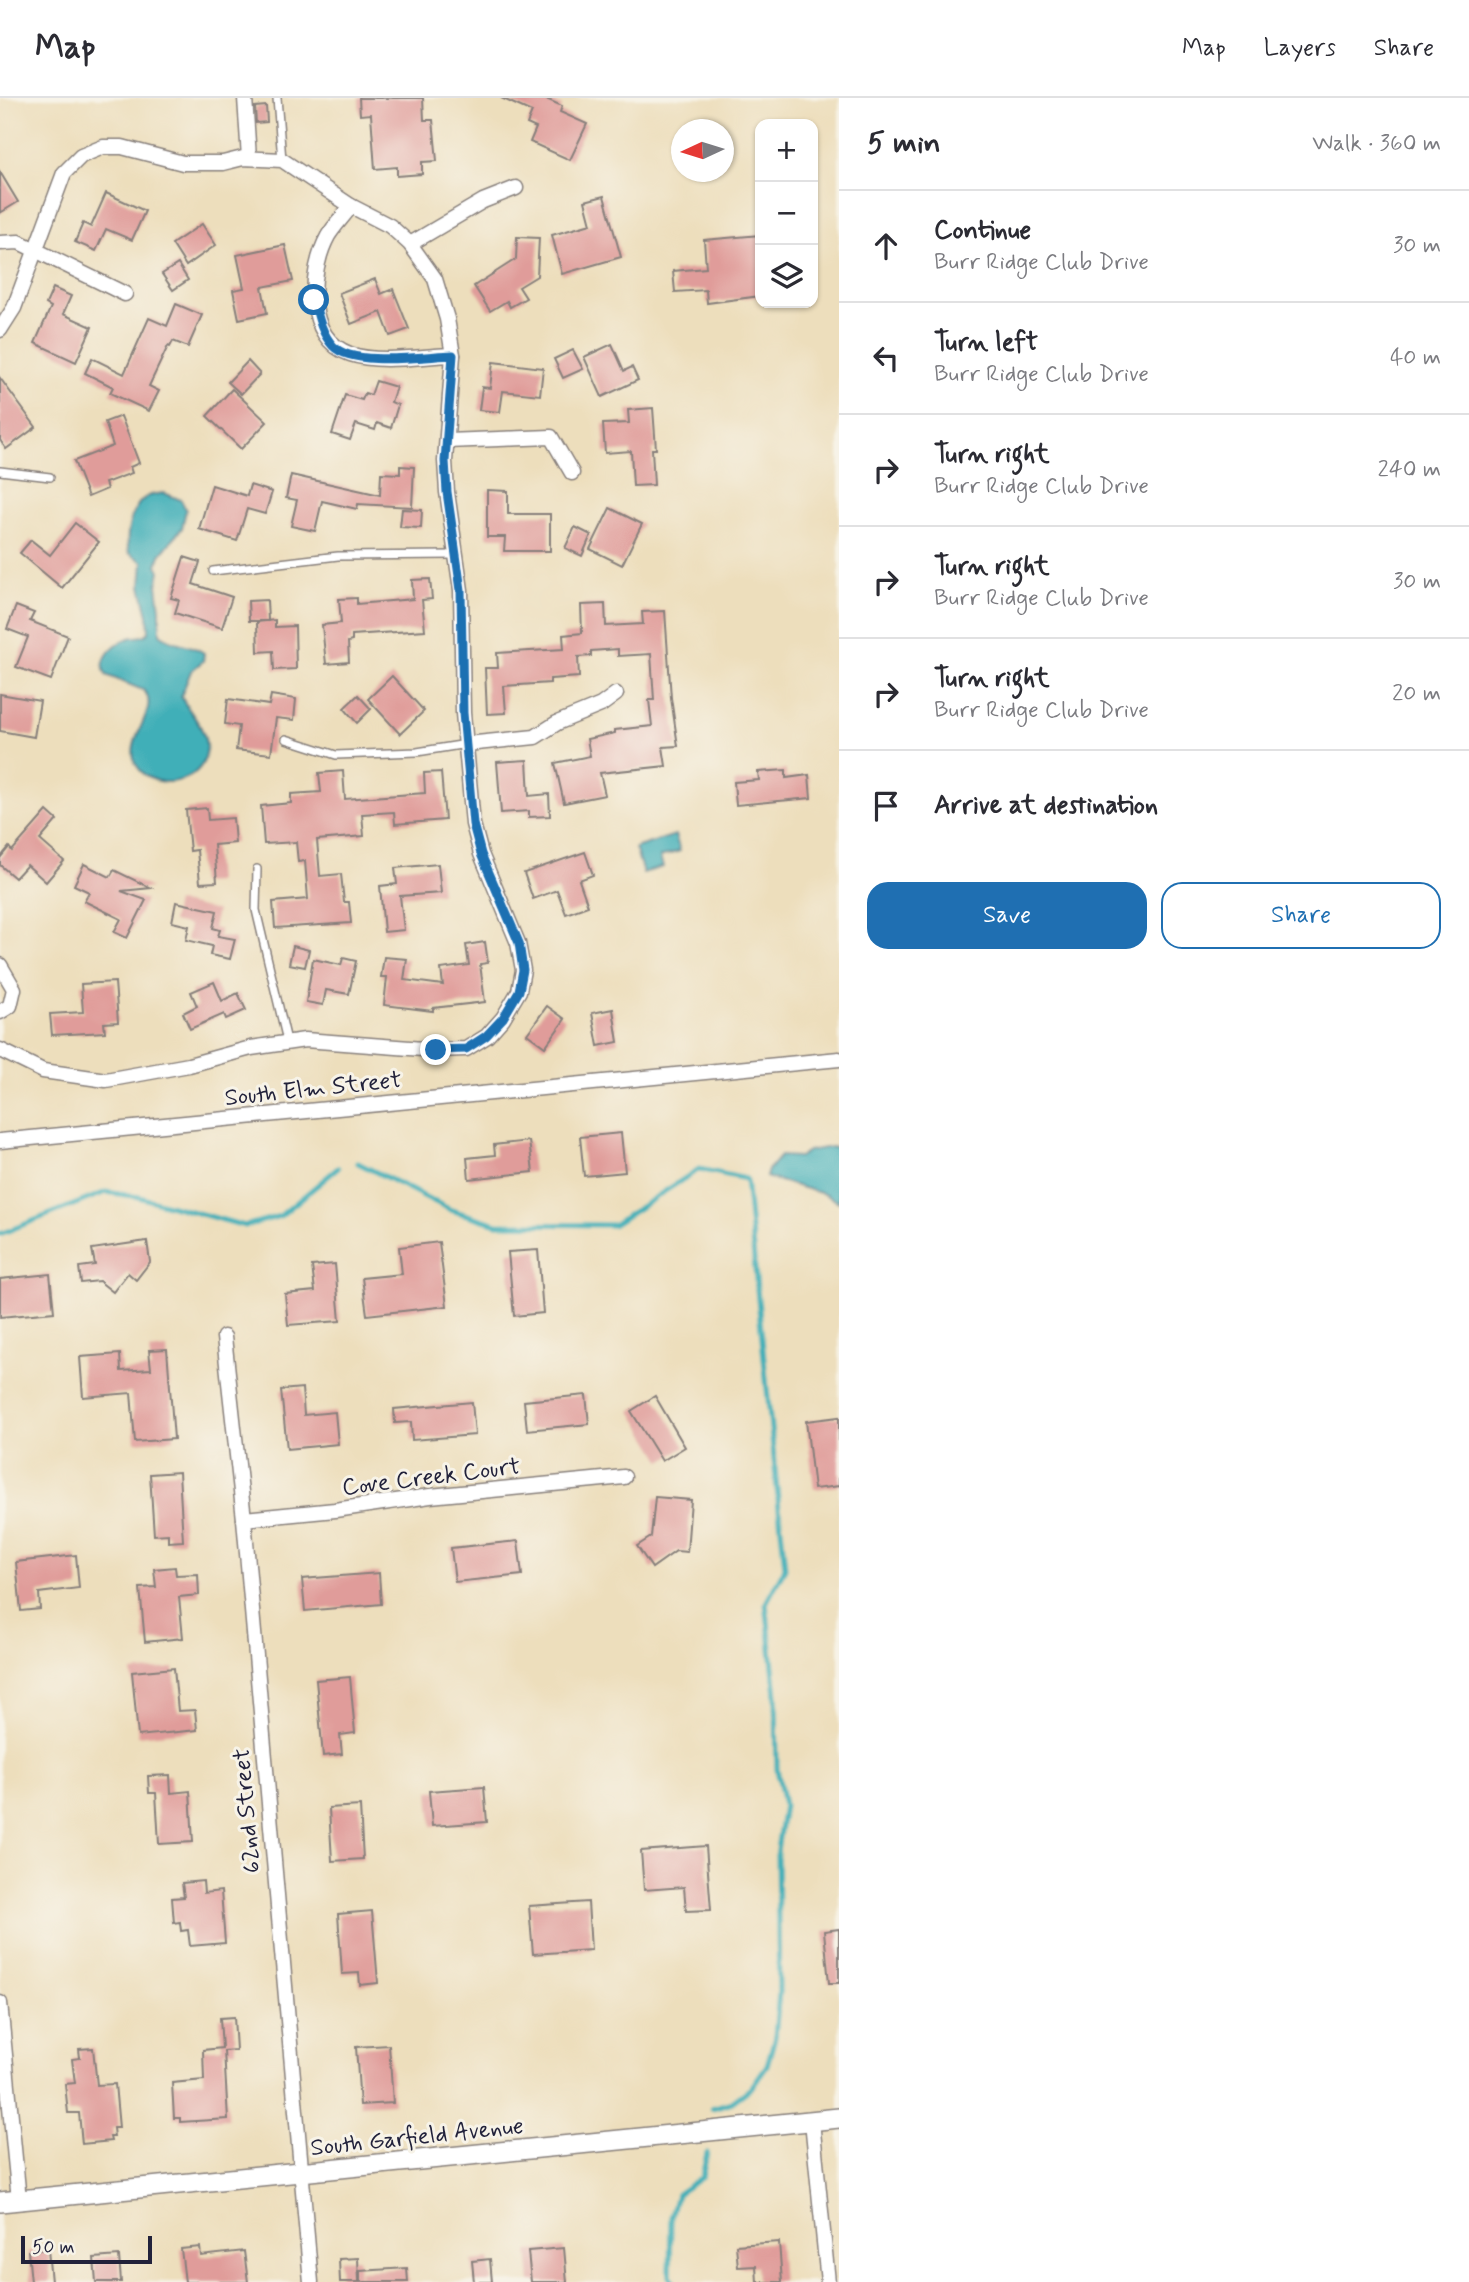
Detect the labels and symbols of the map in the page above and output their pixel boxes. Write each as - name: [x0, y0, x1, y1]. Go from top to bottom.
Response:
- north arrow: [671, 119, 734, 182]
- route start: [298, 284, 329, 315]
- route end: [420, 1034, 451, 1065]
- street label: South Elm Street: [223, 1065, 403, 1114]
- street label: Cove Creek Court: [340, 1451, 522, 1504]
- street label: 62nd Street: [227, 1747, 268, 1875]
- street label: South Garfield Avenue: [309, 2111, 525, 2164]
- scale bar: [21, 2233, 152, 2265]

